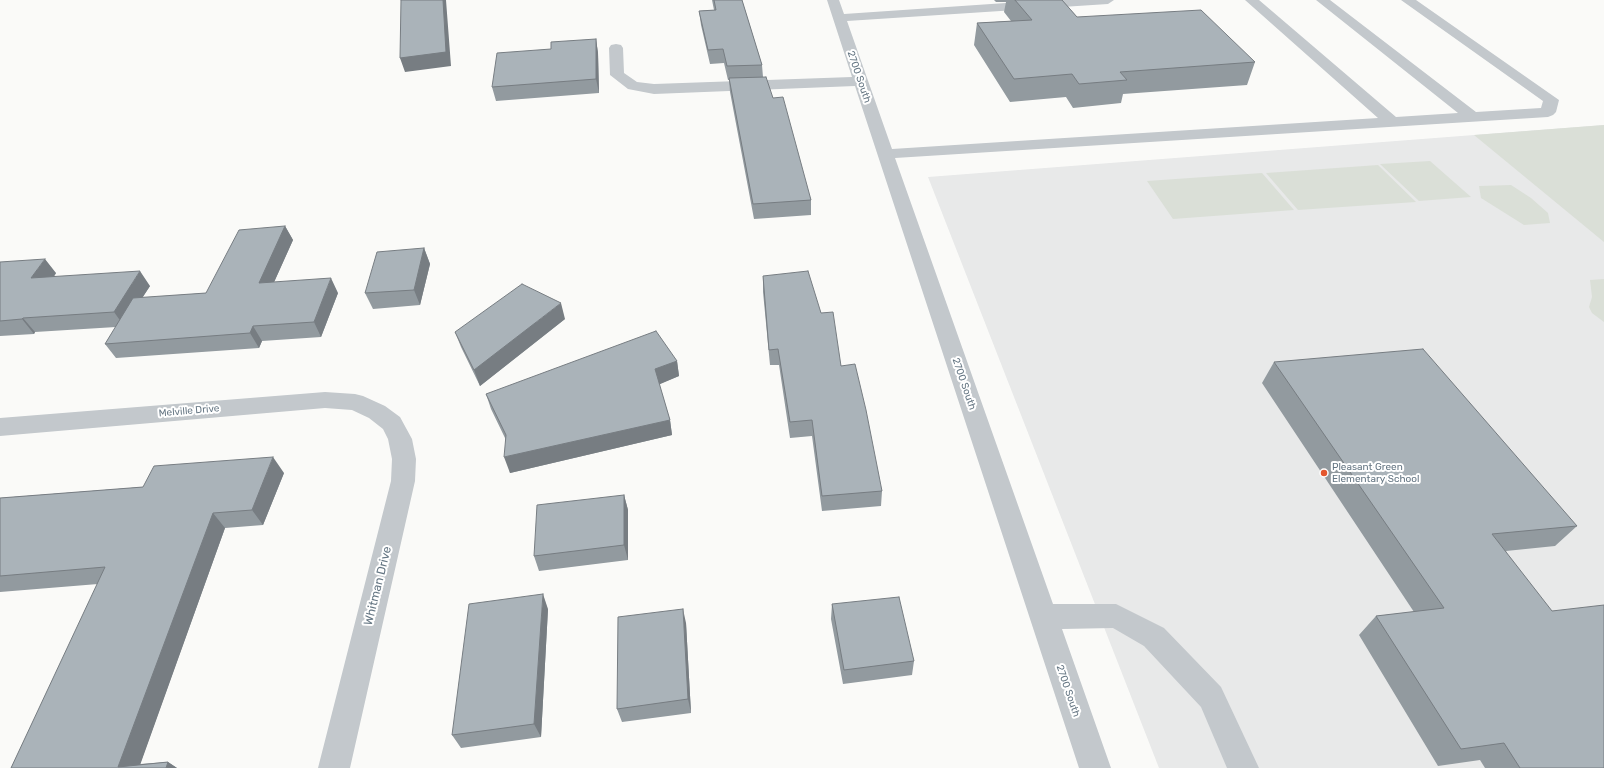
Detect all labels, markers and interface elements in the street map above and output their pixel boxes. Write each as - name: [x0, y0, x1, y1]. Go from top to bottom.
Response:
- street label: 2700 South: [845, 49, 873, 105]
- street label: 2700 South: [950, 356, 978, 412]
- street label: Melville Drive: [158, 402, 220, 420]
- place label: Pleasant Green Elementary School: [1332, 461, 1420, 484]
- marker: Pleasant Green Elementary School: [1319, 468, 1329, 478]
- street label: Whitman Drive: [361, 545, 395, 627]
- street label: 2700 South: [1054, 663, 1082, 719]

